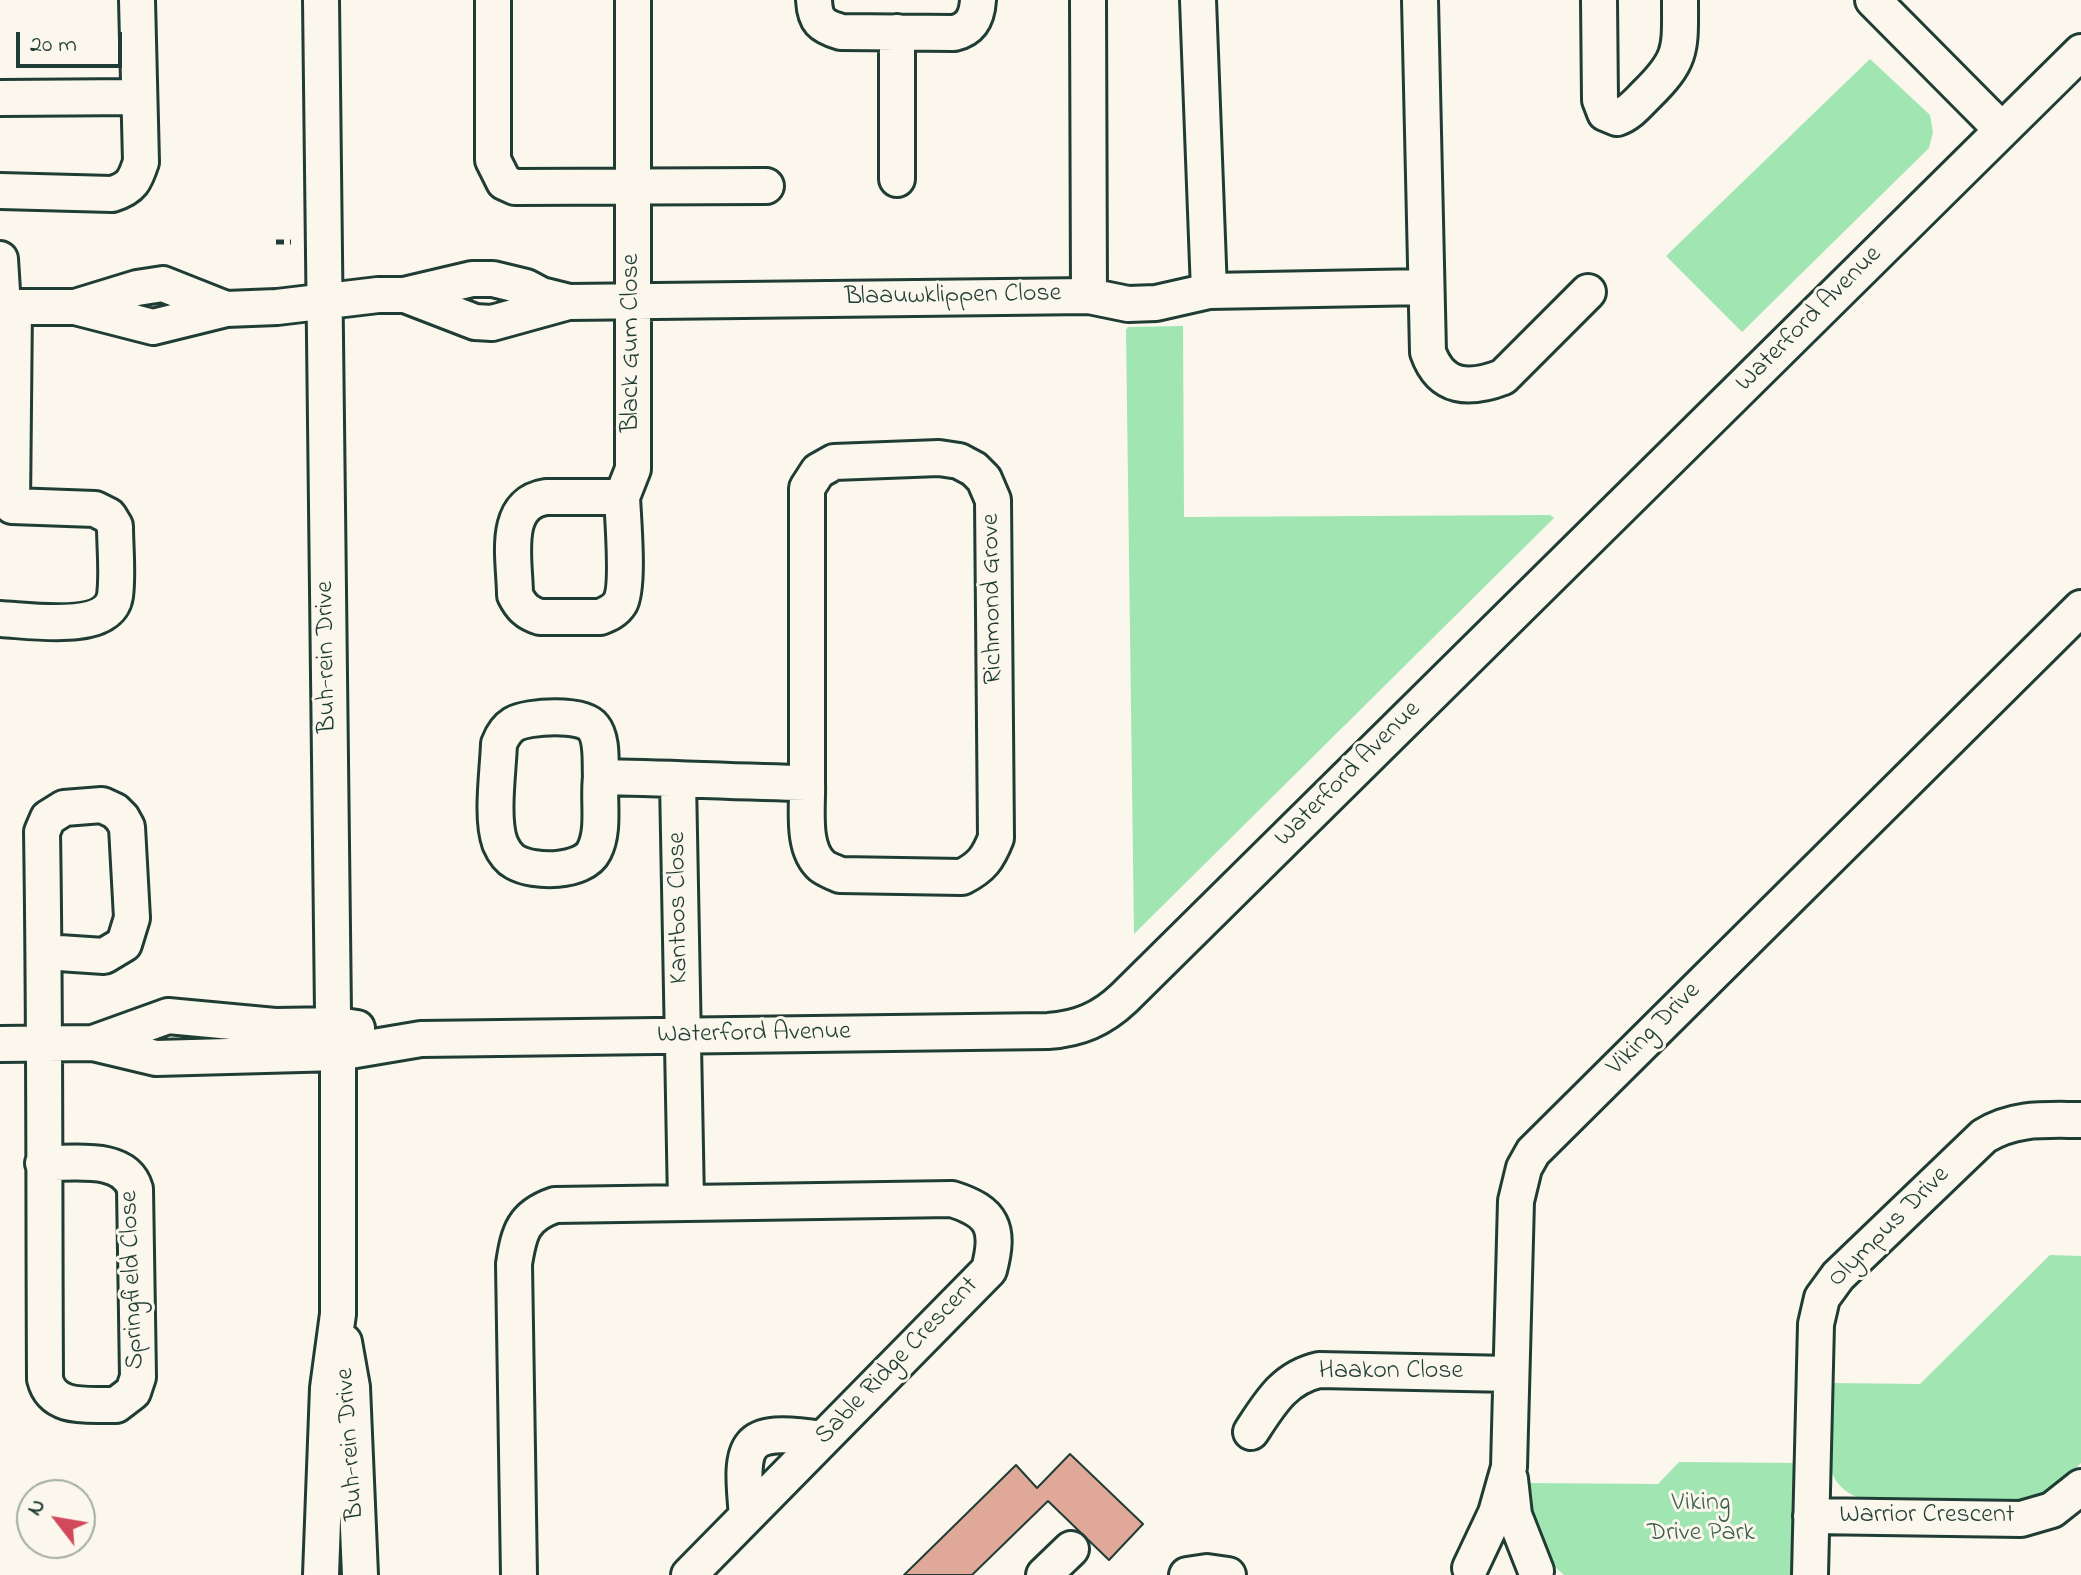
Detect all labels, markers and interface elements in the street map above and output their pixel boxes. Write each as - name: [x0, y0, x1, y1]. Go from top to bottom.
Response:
- scale bar: [20, 16, 126, 66]
- text: 20 m: [30, 28, 77, 63]
- street label: Waterford Avenue: [1731, 241, 1889, 399]
- street label: Black Gum Close: [617, 254, 649, 432]
- street label: Blaauwklippen Close: [845, 280, 1061, 314]
- street label: Richmond Grove: [977, 513, 1011, 685]
- street label: Buh-rein Drive: [311, 581, 345, 733]
- street label: Waterford Avenue: [1270, 696, 1428, 854]
- street label: Kantbos Close: [663, 832, 697, 984]
- street label: Viking Drive: [1602, 977, 1708, 1083]
- street label: Waterford Avenue: [657, 1018, 851, 1052]
- street label: Olympus Drive: [1823, 1161, 1957, 1295]
- street label: Springfield Close: [115, 1190, 153, 1370]
- street label: Sable Ridge Crescent: [810, 1271, 986, 1453]
- street label: Haakon Close: [1319, 1357, 1463, 1389]
- street label: Buh-rein Drive: [331, 1367, 373, 1521]
- north arrow: [16, 1479, 96, 1559]
- park label: Viking Drive Park: [1647, 1489, 1755, 1550]
- text: N: [20, 1493, 55, 1522]
- street label: Warrior Crescent: [1839, 1501, 2015, 1533]

